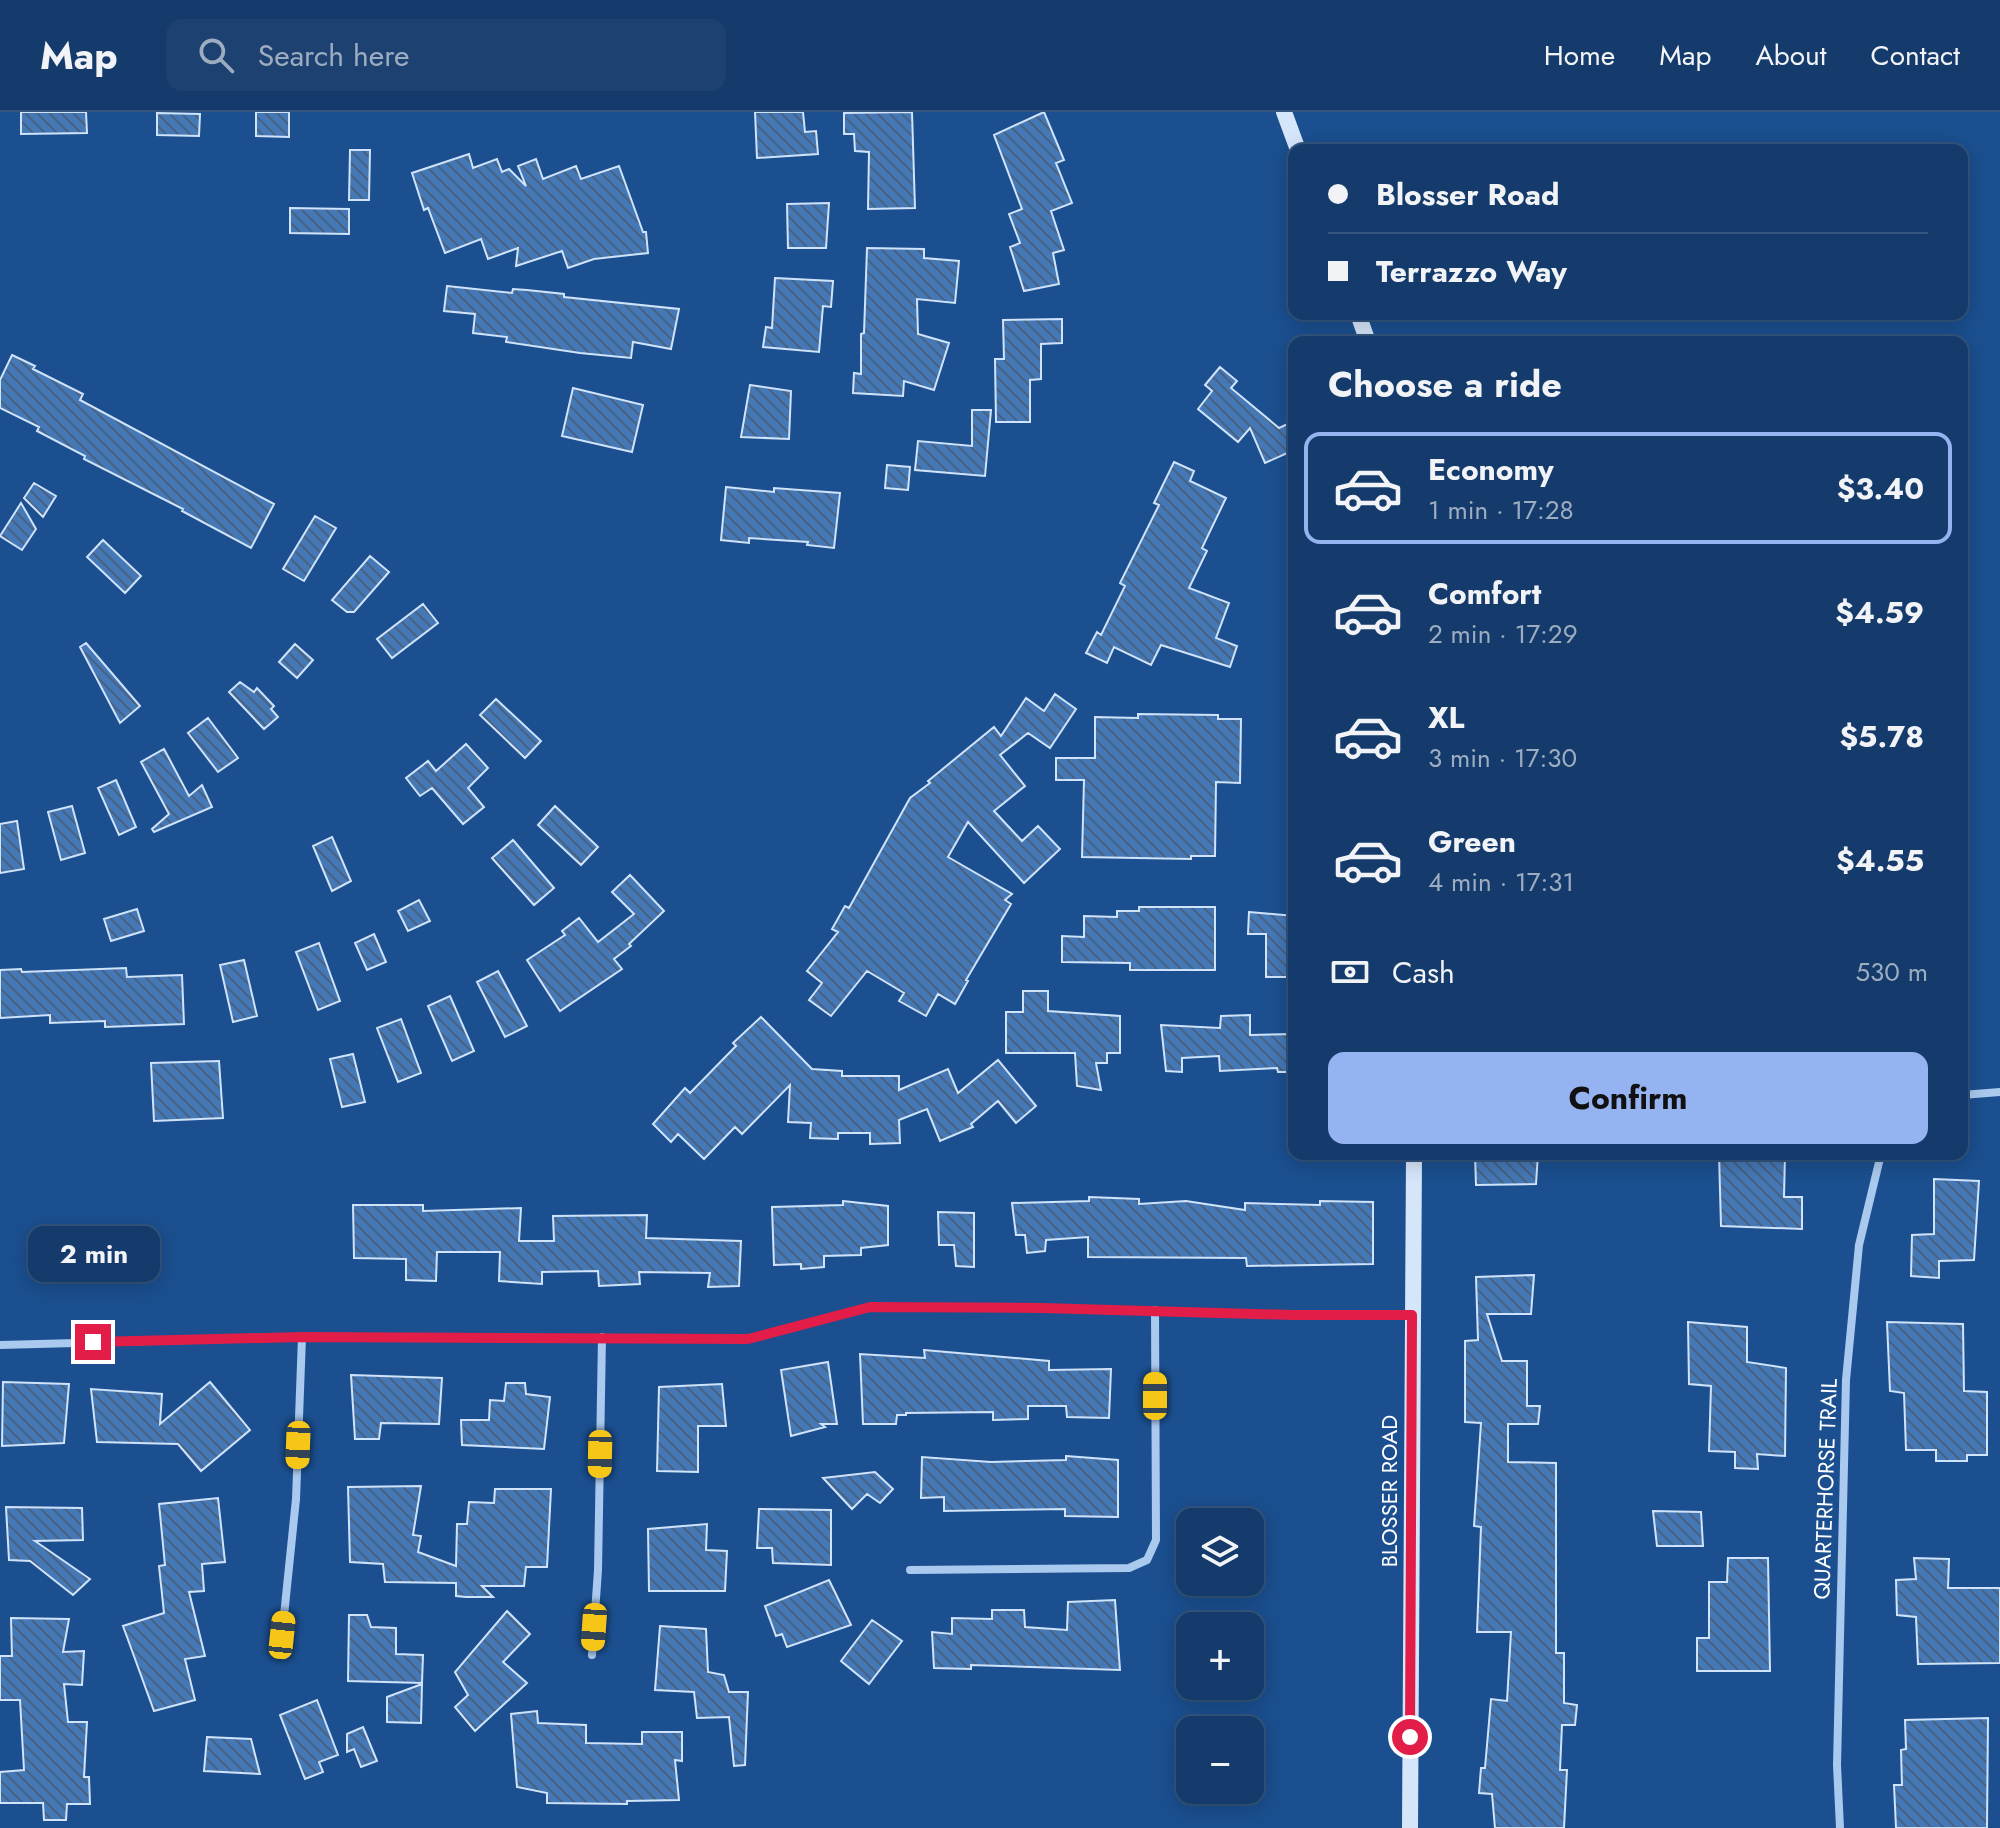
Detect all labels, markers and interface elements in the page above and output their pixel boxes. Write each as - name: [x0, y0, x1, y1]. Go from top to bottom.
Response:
- search box: [166, 19, 726, 91]
- text: Map: [40, 28, 118, 83]
- icon: search: [194, 33, 238, 77]
- text: Search here: [258, 34, 410, 77]
- text: Home: [1544, 35, 1615, 76]
- text: Map: [1659, 35, 1711, 76]
- text: About: [1755, 35, 1827, 76]
- text: Contact: [1871, 35, 1960, 76]
- text: Blosser Road: [1376, 173, 1559, 216]
- text: Terrazzo Way: [1376, 250, 1567, 293]
- text: Choose a ride: [1328, 358, 1562, 410]
- text: Economy: [1428, 448, 1554, 491]
- icon: car: [1332, 452, 1404, 524]
- text: $3.40: [1837, 467, 1924, 510]
- text: 1 min · 17:28: [1428, 491, 1574, 529]
- text: Comfort: [1428, 572, 1541, 615]
- icon: car: [1332, 576, 1404, 648]
- text: $4.59: [1835, 591, 1924, 634]
- text: 2 min · 17:29: [1428, 615, 1578, 653]
- text: XL: [1428, 696, 1464, 739]
- icon: car: [1332, 700, 1404, 772]
- text: $5.78: [1839, 715, 1924, 758]
- text: 3 min · 17:30: [1428, 739, 1577, 777]
- text: Green: [1428, 820, 1516, 863]
- icon: car: [1332, 824, 1404, 896]
- text: $4.55: [1836, 839, 1924, 882]
- text: 4 min · 17:31: [1428, 863, 1574, 901]
- icon: cash: [1328, 950, 1372, 994]
- text: Cash: [1392, 951, 1455, 994]
- text: 530 m: [1855, 953, 1928, 991]
- button: Confirm: [1328, 1052, 1928, 1144]
- callout: 2 min: [27, 1226, 159, 1282]
- text: 2 min: [60, 1235, 128, 1273]
- route end: [75, 1324, 111, 1360]
- car: [1143, 1372, 1167, 1420]
- street label: QUARTERHORSE TRAIL: [1805, 1378, 1845, 1600]
- street label: BLOSSER ROAD: [1373, 1415, 1405, 1567]
- car: [285, 1421, 311, 1469]
- car: [588, 1430, 612, 1478]
- map controls: [1176, 1508, 1264, 1804]
- button: layers: [1176, 1508, 1264, 1596]
- car: [580, 1602, 608, 1652]
- car: [268, 1610, 296, 1660]
- button: +: [1176, 1612, 1264, 1700]
- button: −: [1176, 1716, 1264, 1804]
- route start: [1392, 1719, 1428, 1755]

